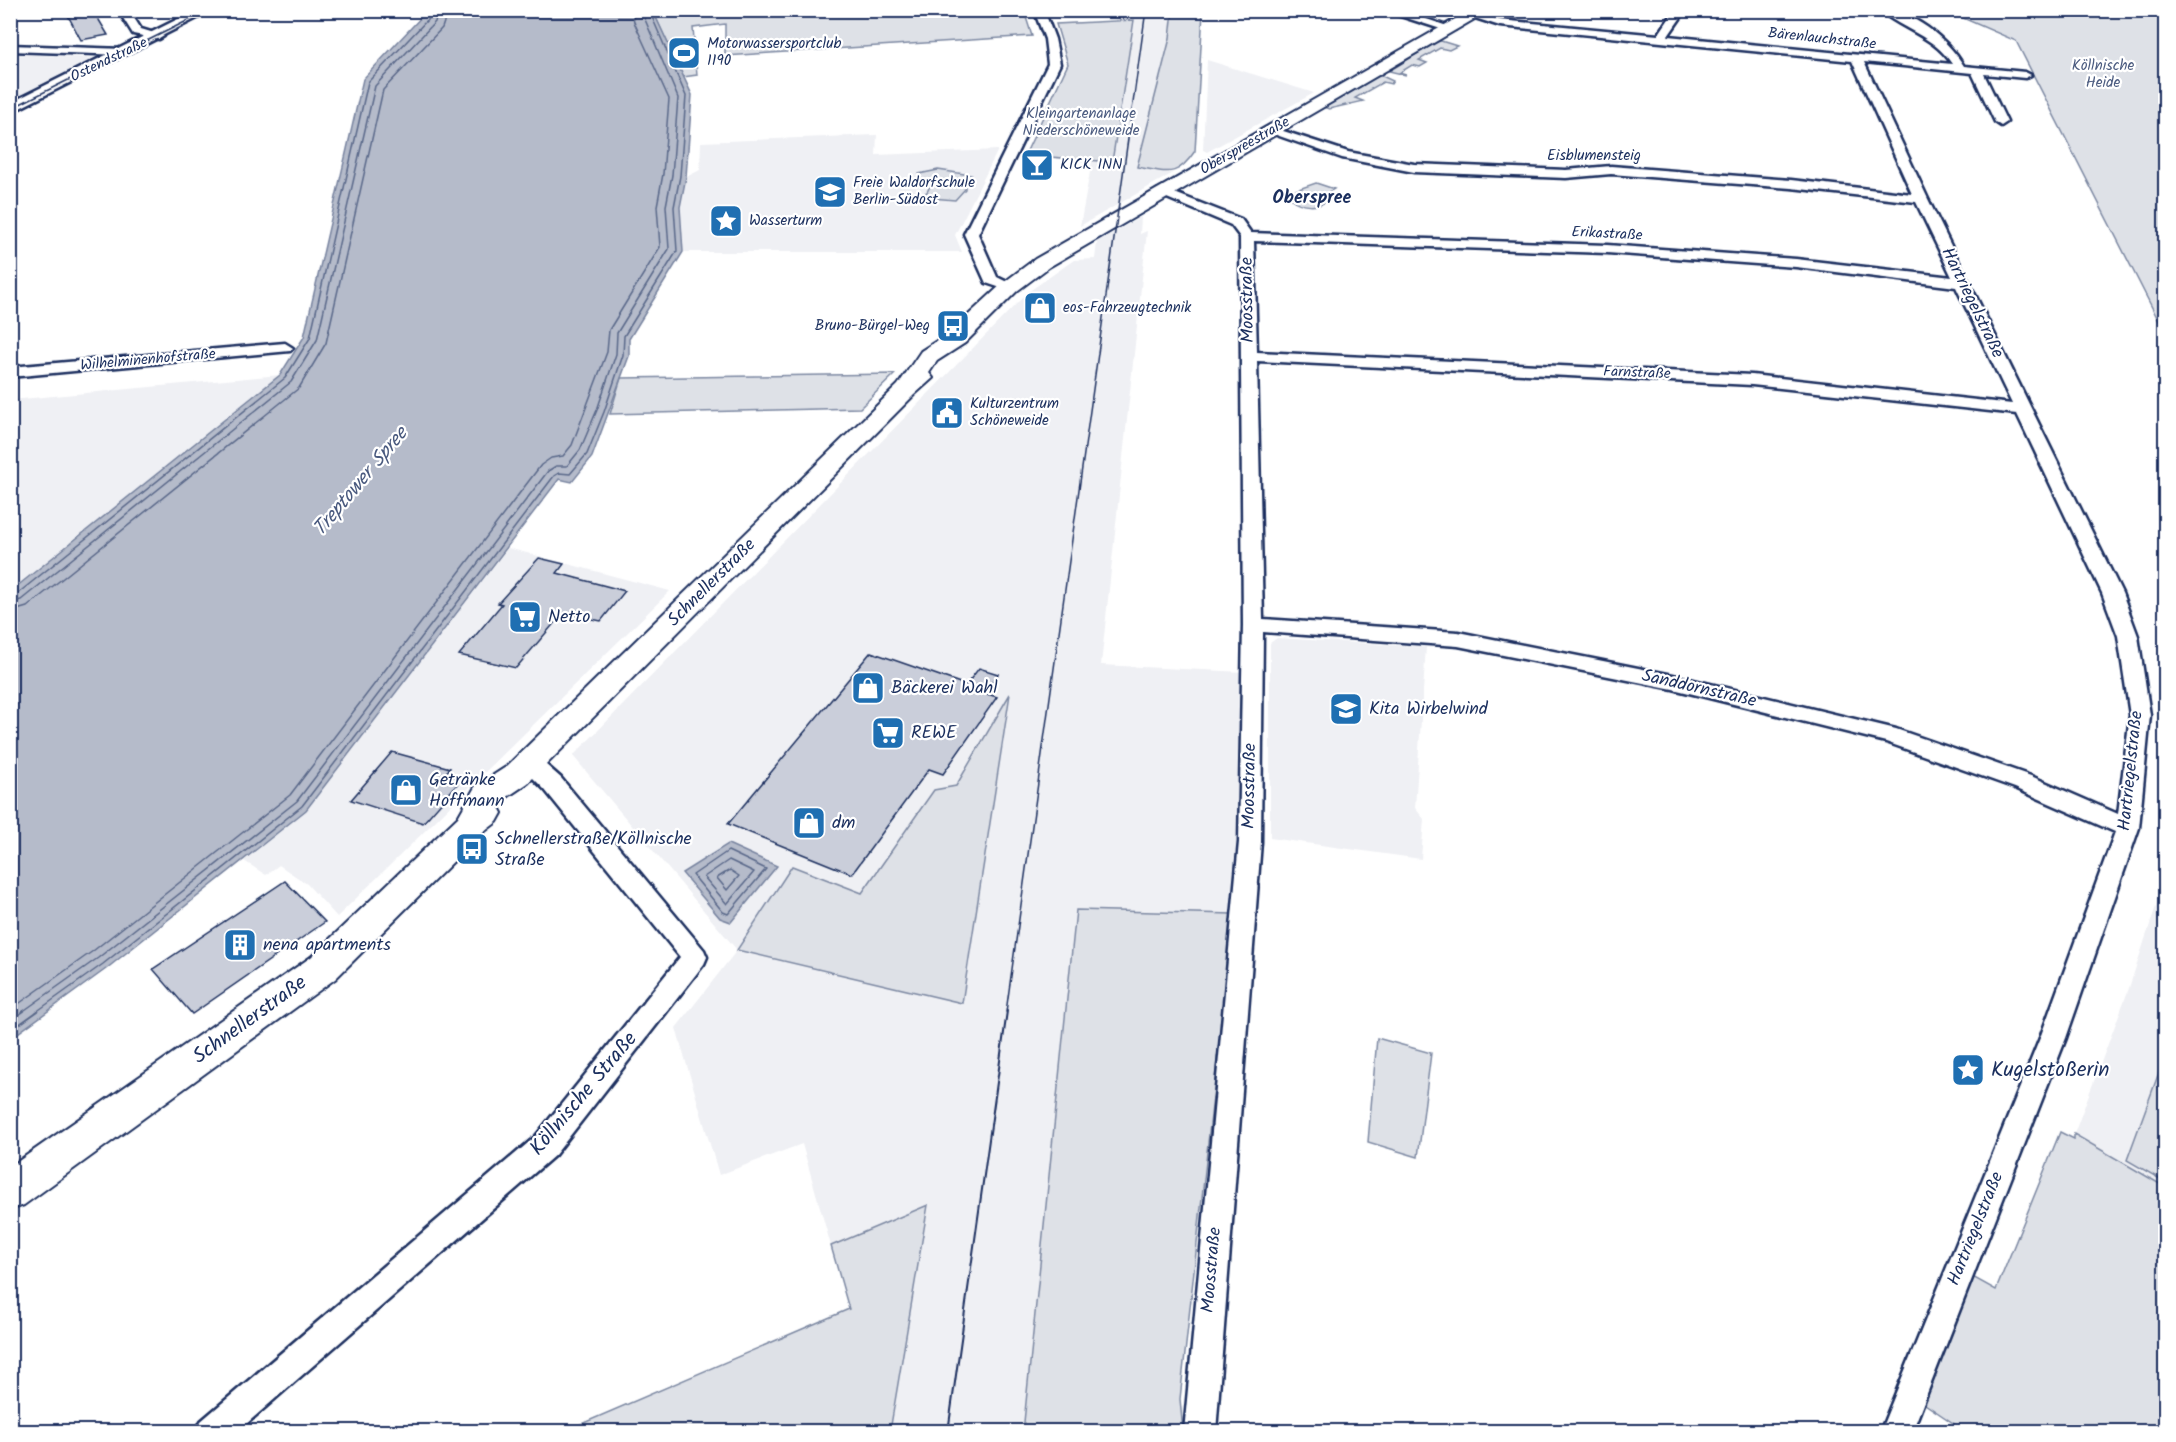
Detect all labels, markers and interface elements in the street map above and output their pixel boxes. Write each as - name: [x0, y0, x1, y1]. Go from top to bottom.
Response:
- street label: Bärenlauchstraße: [1767, 21, 1878, 57]
- street label: Ostendstraße: [66, 31, 152, 89]
- place label: Motorwassersportclub 1190: [707, 32, 842, 73]
- sports icon: Motorwassersportclub 1190: [666, 35, 702, 71]
- park label: Köllnische Heide: [2072, 54, 2134, 95]
- park label: Kleingartenanlage Niederschöneweide: [1023, 102, 1140, 143]
- street label: Oberspreestraße: [1195, 110, 1295, 182]
- street label: Eisblumensteig: [1547, 144, 1641, 168]
- bar icon: KICK INN: [1019, 147, 1055, 183]
- place label: KICK INN: [1060, 153, 1122, 177]
- place label: Freie Waldorfschule Berlin-Südost: [853, 171, 975, 212]
- school or university icon: Freie Waldorfschule Berlin-Südost: [812, 174, 848, 210]
- district label: Oberspree: [1273, 184, 1352, 213]
- place icon: Wasserturm: [708, 203, 744, 239]
- place label: Wasserturm: [749, 209, 822, 233]
- street label: Erikastraße: [1571, 220, 1643, 248]
- street label: Hartriegelstraße: [1933, 242, 2011, 364]
- street label: Moosstraße: [1233, 257, 1263, 343]
- shop icon: eos-Fahrzeugtechnik: [1022, 290, 1058, 326]
- place label: eos-Fahrzeugtechnik: [1063, 296, 1192, 320]
- bus stop icon: Bruno-Bürgel-Weg: [935, 308, 971, 344]
- place label: Bruno-Bürgel-Weg: [815, 314, 930, 338]
- street label: Wilhelminenhofstraße: [79, 342, 217, 378]
- street label: Farnstraße: [1603, 360, 1671, 386]
- place label: Kulturzentrum Schöneweide: [970, 392, 1059, 433]
- public building icon: Kulturzentrum Schöneweide: [929, 395, 965, 431]
- water label: Treptower Spree: [305, 419, 418, 544]
- street label: Schnellerstraße: [661, 532, 763, 634]
- supermarket icon: Netto: [507, 599, 543, 635]
- place label: Netto: [548, 603, 590, 632]
- street label: Sanddornstraße: [1639, 662, 1759, 716]
- shop icon: Bäckerei Wahl: [850, 670, 886, 706]
- place label: Bäckerei Wahl: [891, 674, 998, 703]
- school or university icon: Kita Wirbelwind: [1328, 691, 1364, 727]
- place label: Kita Wirbelwind: [1369, 695, 1489, 724]
- street label: Hartriegelstraße: [2110, 710, 2152, 832]
- supermarket icon: REWE: [870, 715, 906, 751]
- place label: REWE: [911, 719, 957, 748]
- street label: Moosstraße: [1235, 743, 1265, 829]
- place label: Getränke Hoffmann: [429, 766, 505, 816]
- shop icon: Getränke Hoffmann: [388, 772, 424, 808]
- shop icon: dm: [791, 805, 827, 841]
- place label: dm: [832, 809, 855, 838]
- place label: Schnellerstraße/Köllnische Straße: [495, 825, 692, 875]
- bus stop icon: Schnellerstraße/Köllnische Straße: [454, 831, 490, 867]
- building icon: nena apartments: [222, 927, 258, 963]
- place label: nena apartments: [263, 931, 391, 960]
- street label: Schnellerstraße: [186, 967, 315, 1073]
- street label: Köllnische Straße: [522, 1024, 646, 1163]
- place icon: Kugelstoßerin: [1950, 1052, 1986, 1088]
- place label: Kugelstoßerin: [1991, 1054, 2110, 1087]
- street label: Hartriegelstraße: [1940, 1168, 2012, 1290]
- street label: Moosstraße: [1194, 1226, 1230, 1314]

